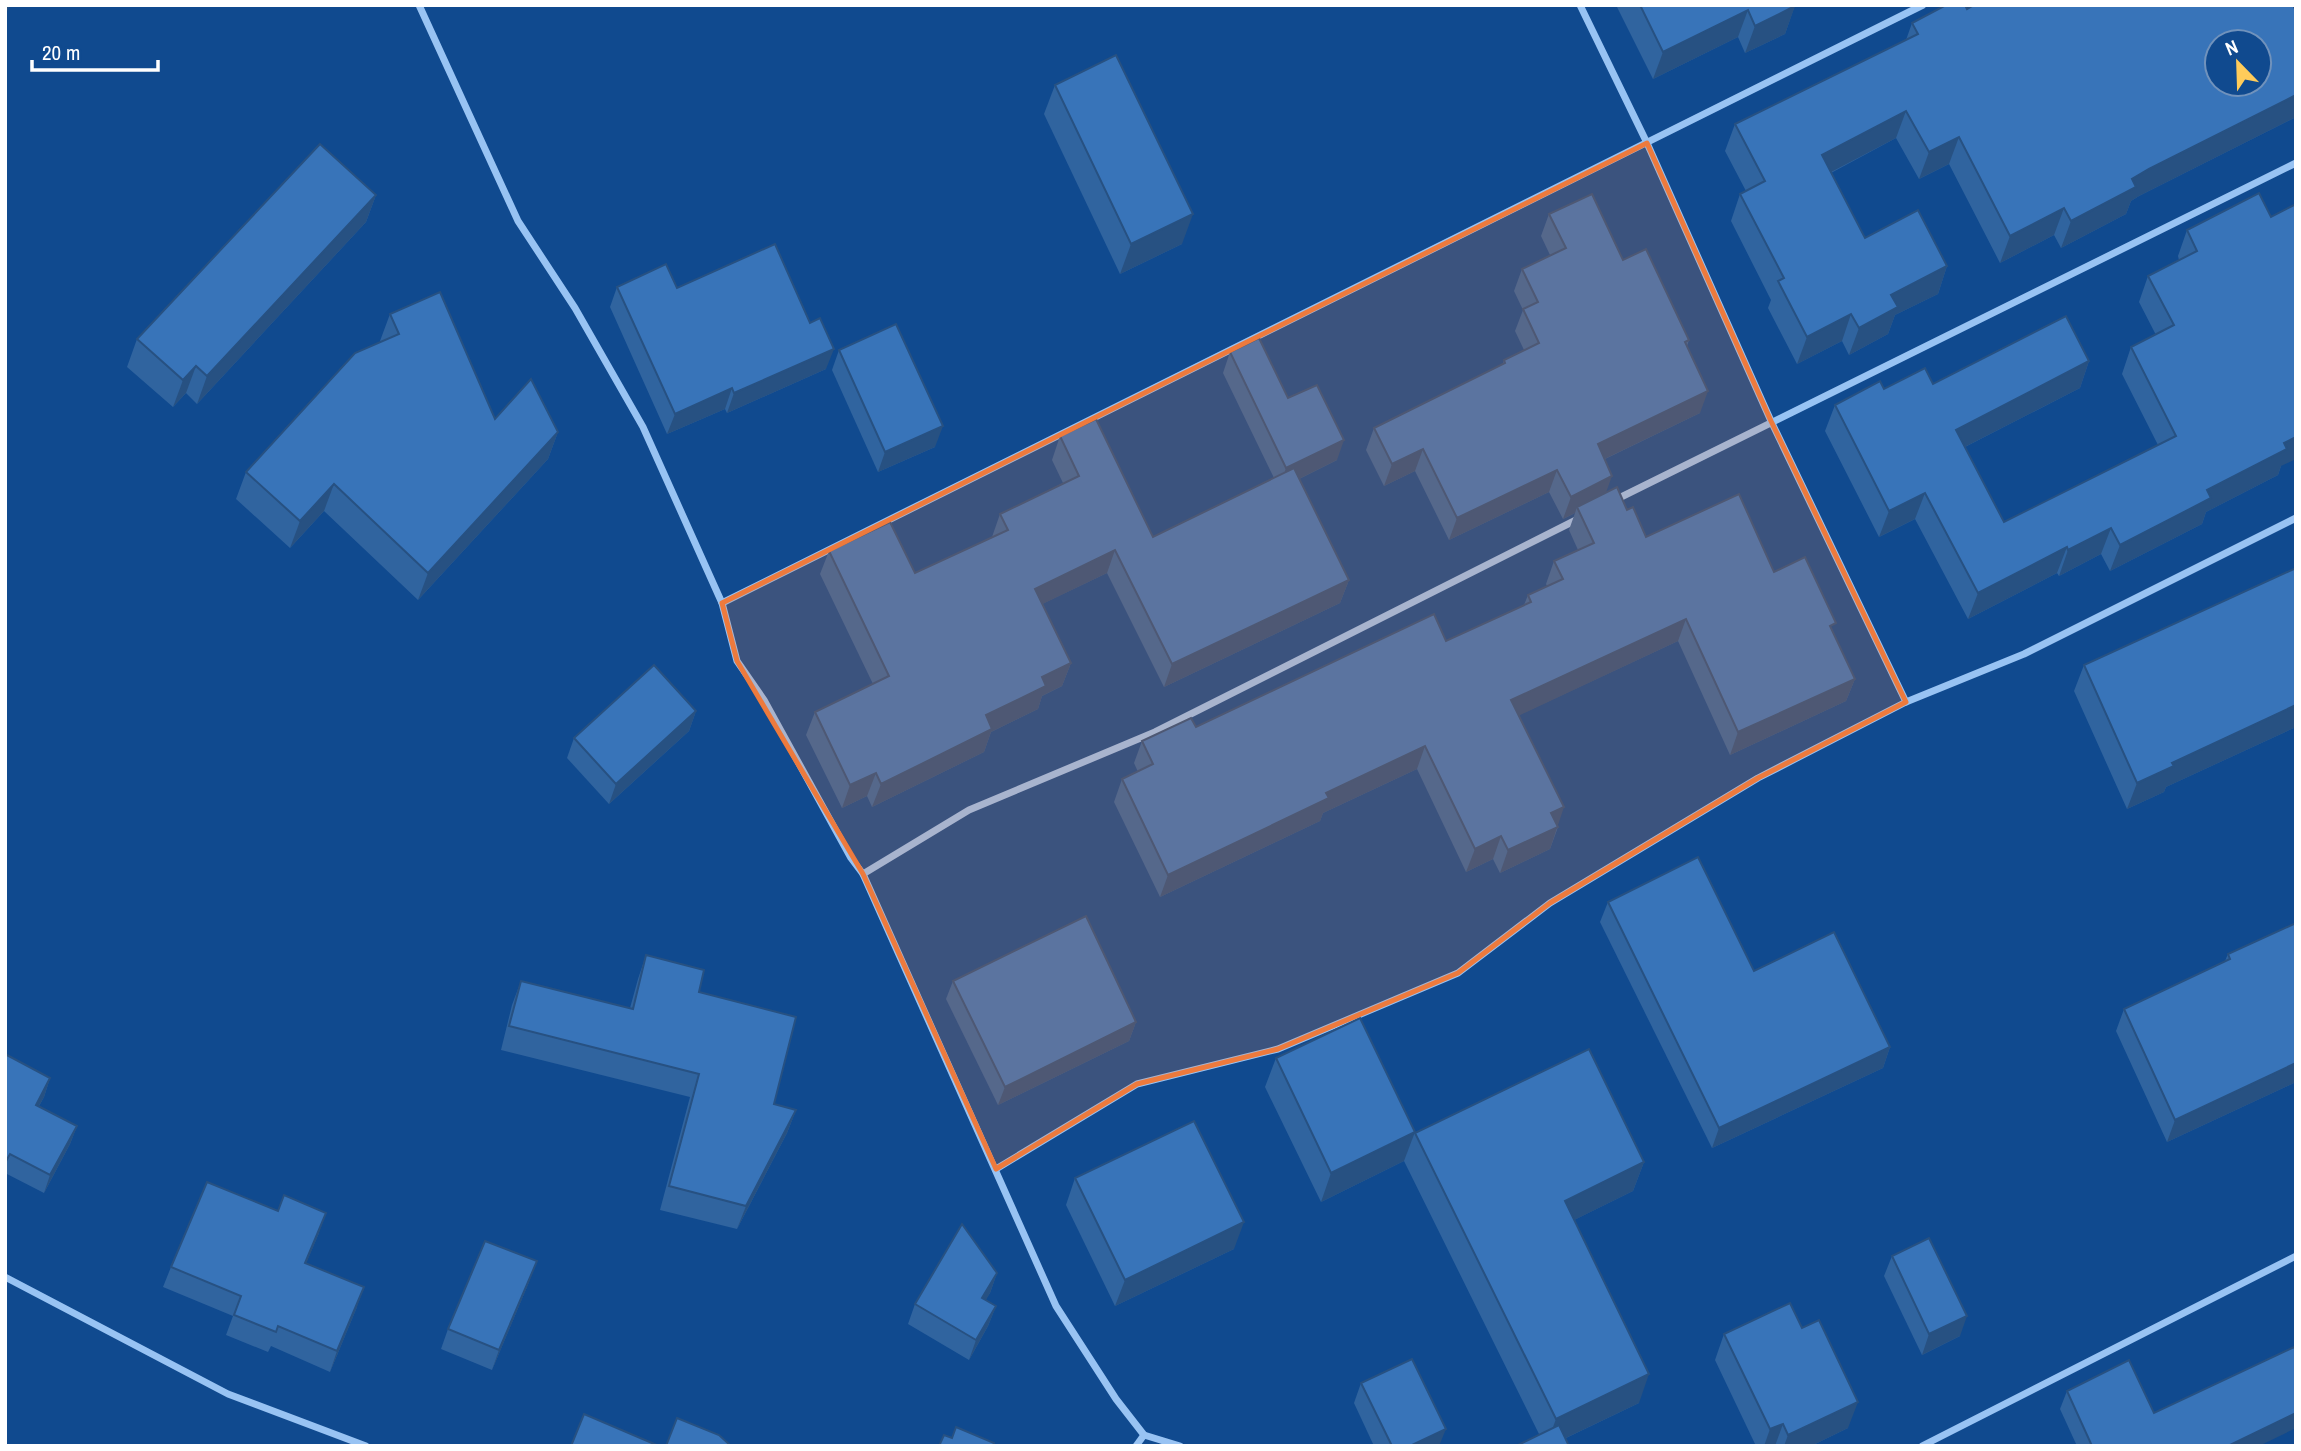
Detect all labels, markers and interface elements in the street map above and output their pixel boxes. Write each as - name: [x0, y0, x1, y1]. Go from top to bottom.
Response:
- scale bar: [32, 28, 158, 72]
- north arrow: [2203, 28, 2273, 98]
- text: N: [2221, 33, 2242, 62]
- text: 20 m: [42, 38, 80, 67]

